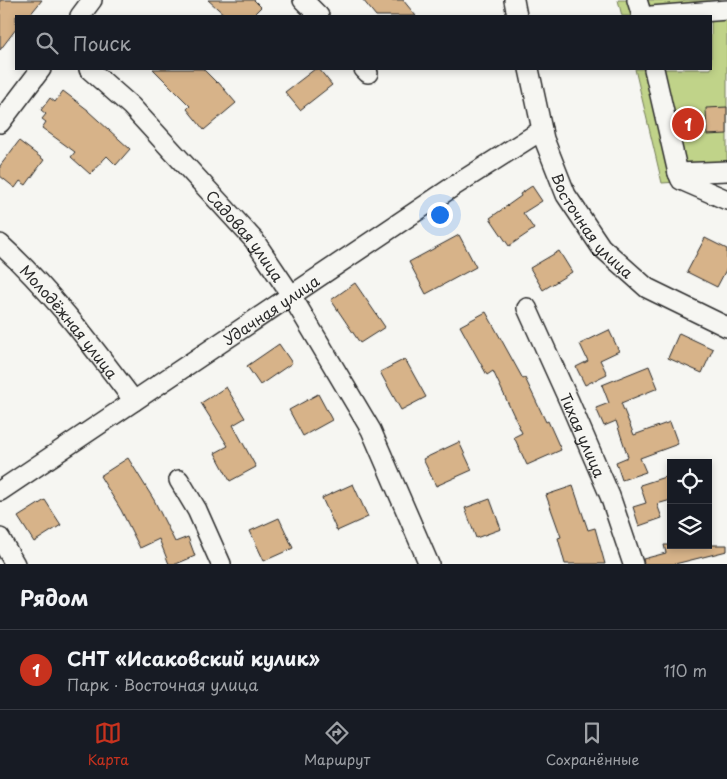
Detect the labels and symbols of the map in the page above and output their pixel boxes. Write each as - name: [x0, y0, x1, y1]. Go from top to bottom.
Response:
- pin: 1: [672, 105, 704, 143]
- street label: Восточная улица: [547, 169, 640, 283]
- street label: Садовая улица: [201, 184, 290, 286]
- your location: [427, 202, 453, 228]
- street label: Молодёжная улица: [15, 259, 124, 383]
- street label: Удачная улица: [218, 268, 324, 350]
- street label: Тихая улица: [555, 389, 612, 481]

